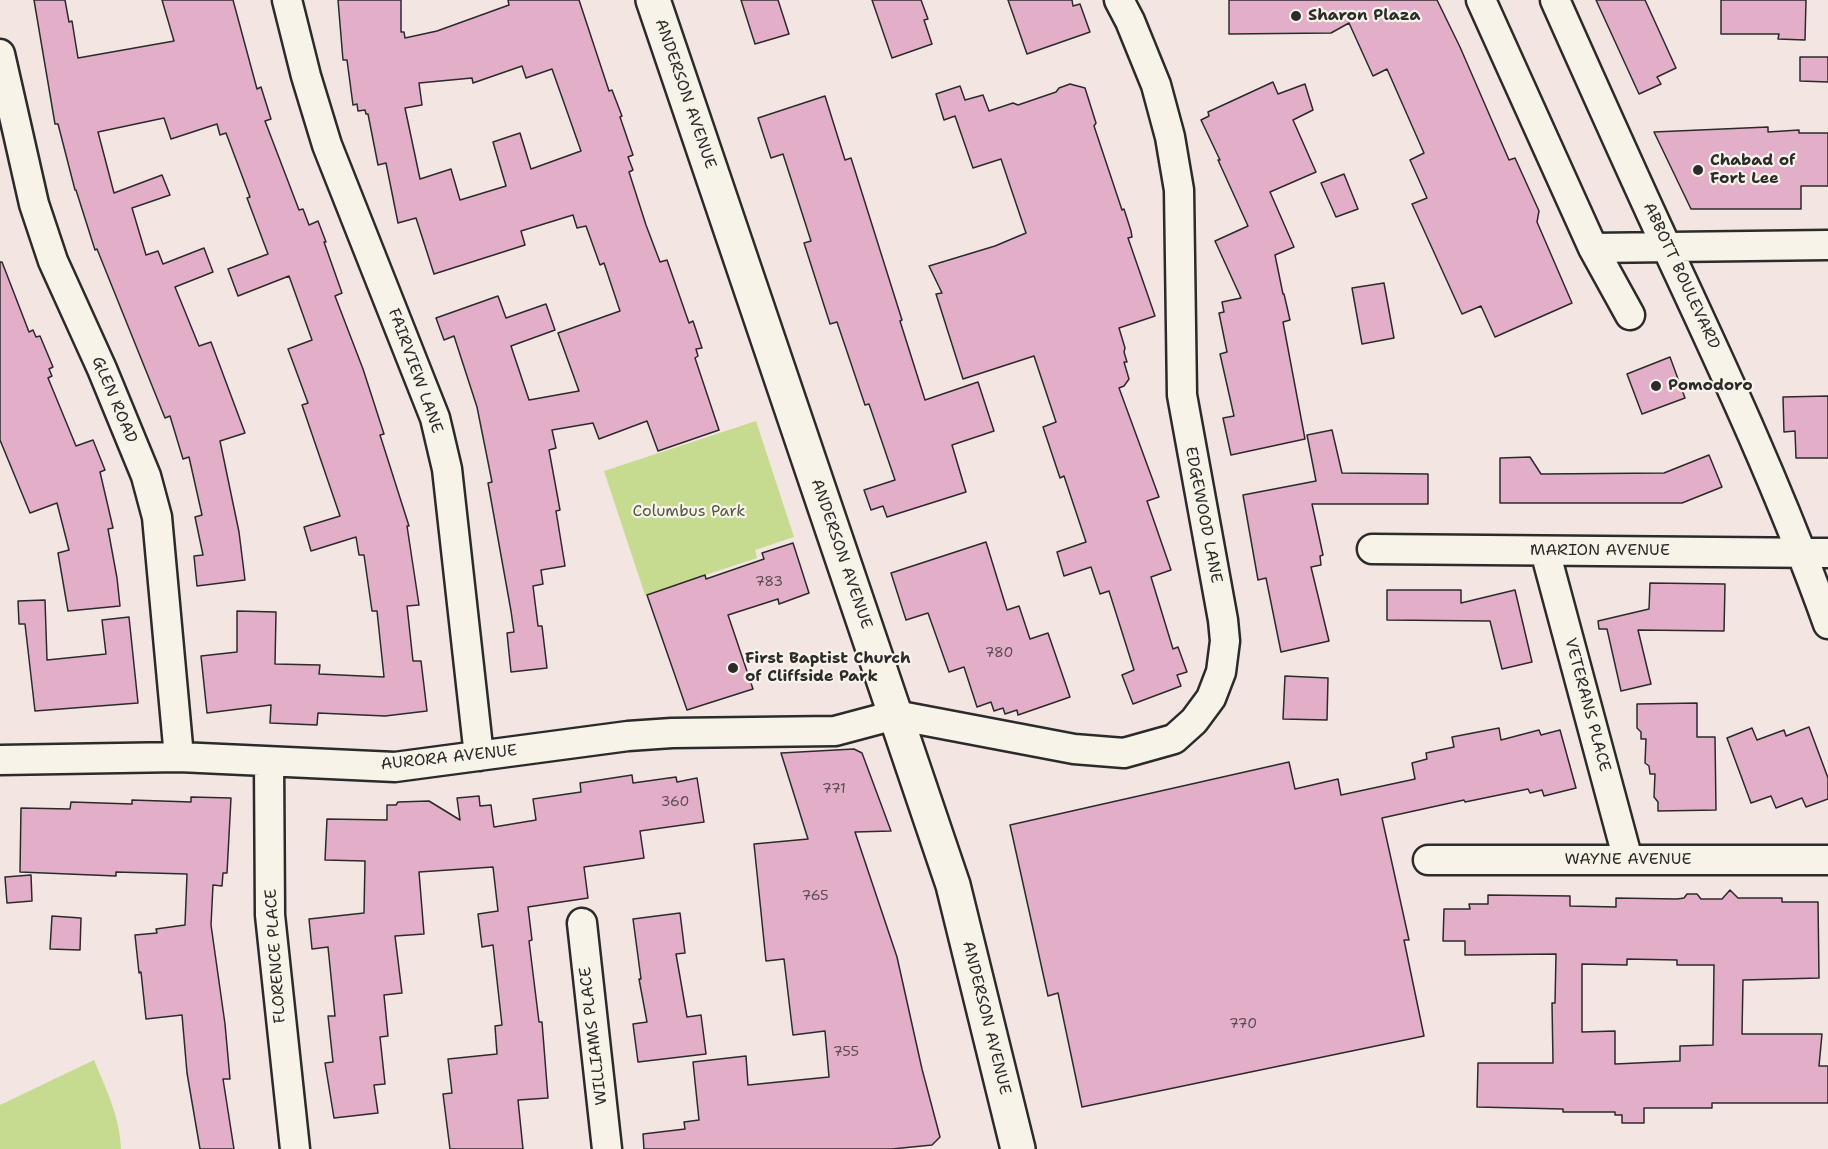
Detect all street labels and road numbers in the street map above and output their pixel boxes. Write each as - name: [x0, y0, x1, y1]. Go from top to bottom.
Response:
- street label: ANDERSON AVENUE: [650, 16, 720, 172]
- street label: ABBOTT BOULEVARD: [1639, 200, 1723, 352]
- street label: FAIRVIEW LANE: [384, 306, 446, 436]
- street label: GLEN ROAD: [87, 354, 141, 446]
- street label: EDGEWOOD LANE: [1180, 445, 1226, 585]
- street label: ANDERSON AVENUE: [806, 476, 876, 632]
- street label: MARION AVENUE: [1530, 541, 1670, 561]
- street label: VETERANS PLACE: [1560, 636, 1614, 774]
- street label: AURORA AVENUE: [380, 741, 518, 775]
- street label: WAYNE AVENUE: [1564, 850, 1692, 870]
- street label: FLORENCE PLACE: [262, 888, 290, 1024]
- street label: ANDERSON AVENUE: [958, 939, 1014, 1097]
- street label: WILLIAMS PLACE: [576, 966, 612, 1106]

